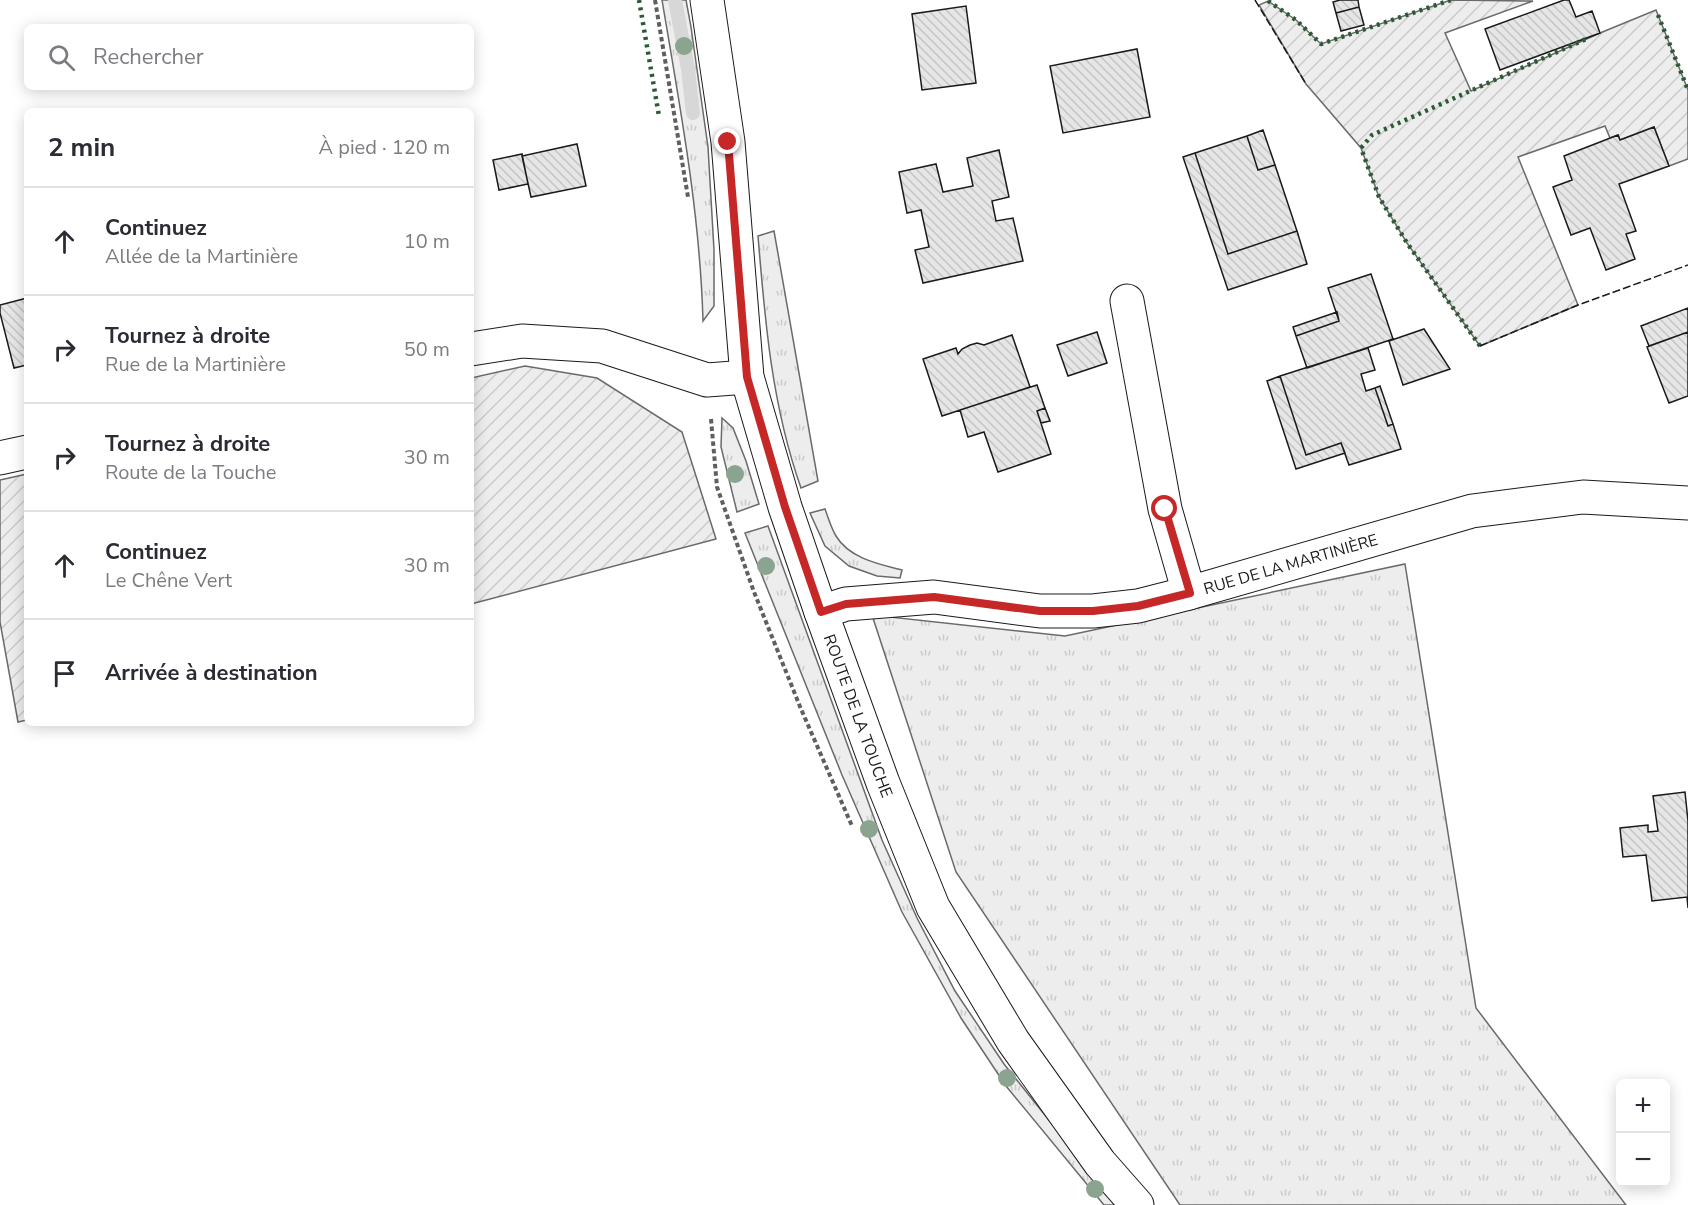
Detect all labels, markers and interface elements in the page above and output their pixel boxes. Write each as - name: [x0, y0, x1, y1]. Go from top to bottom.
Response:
- search box: [24, 24, 474, 90]
- icon: search: [45, 41, 78, 74]
- text: Rechercher: [93, 42, 204, 72]
- route end: [714, 128, 740, 154]
- text: 2 min: [48, 130, 115, 165]
- text: À pied · 120 m: [319, 134, 450, 161]
- text: Continuez: [105, 213, 207, 243]
- icon: ahead: [48, 225, 81, 258]
- text: 10 m: [404, 228, 450, 255]
- text: Allée de la Martinière: [105, 243, 298, 270]
- text: Tournez à droite: [105, 321, 270, 351]
- icon: right: [48, 333, 81, 366]
- text: 50 m: [404, 336, 450, 363]
- text: Rue de la Martinière: [105, 351, 286, 378]
- text: Tournez à droite: [105, 429, 270, 459]
- icon: right: [48, 441, 81, 474]
- text: 30 m: [404, 444, 450, 471]
- text: Route de la Touche: [105, 459, 276, 486]
- route start: [1151, 495, 1177, 521]
- street label: RUE DE LA MARTINIÈRE: [1201, 529, 1380, 600]
- text: Continuez: [105, 537, 207, 567]
- icon: ahead: [48, 549, 81, 582]
- text: 30 m: [404, 552, 450, 579]
- text: Le Chêne Vert: [105, 567, 232, 594]
- street label: ROUTE DE LA TOUCHE: [818, 631, 898, 801]
- icon: arrive: [48, 657, 81, 690]
- text: Arrivée à destination: [105, 658, 318, 688]
- map controls: [1616, 1079, 1670, 1187]
- button: +: [1616, 1079, 1670, 1133]
- button: −: [1616, 1133, 1670, 1187]

